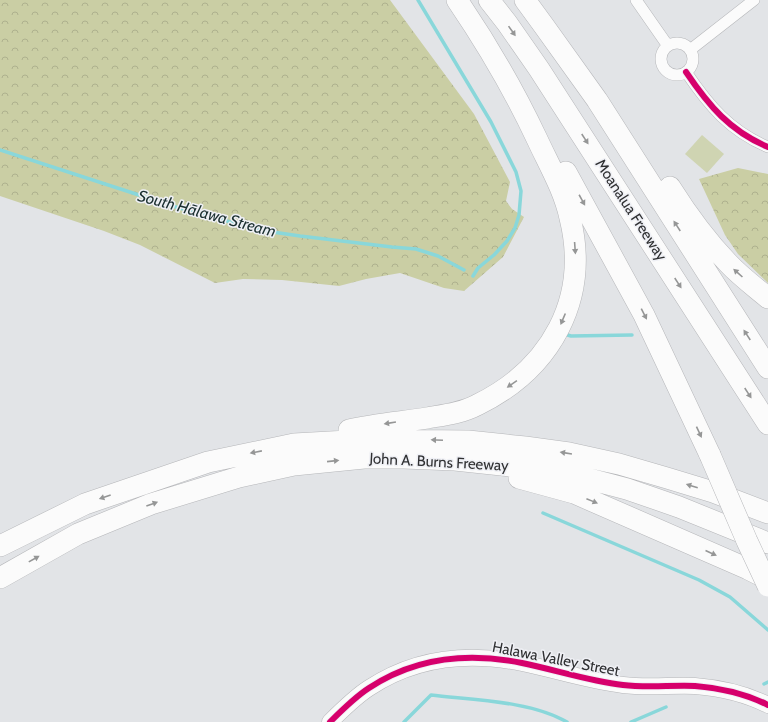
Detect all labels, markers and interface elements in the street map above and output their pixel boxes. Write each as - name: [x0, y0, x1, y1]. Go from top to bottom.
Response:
- one-way arrow: [508, 26, 516, 36]
- one-way arrow: [581, 134, 589, 144]
- street label: Moanalua Freeway: [591, 156, 671, 264]
- water label: South Hālawa Stream: [136, 186, 278, 241]
- one-way arrow: [578, 194, 585, 206]
- one-way arrow: [673, 221, 681, 231]
- one-way arrow: [571, 242, 578, 254]
- one-way arrow: [734, 269, 743, 278]
- one-way arrow: [674, 278, 682, 289]
- one-way arrow: [641, 309, 647, 320]
- one-way arrow: [560, 313, 566, 325]
- one-way arrow: [743, 330, 751, 340]
- one-way arrow: [507, 380, 517, 388]
- one-way arrow: [744, 388, 752, 398]
- one-way arrow: [384, 420, 396, 426]
- one-way arrow: [696, 426, 702, 438]
- one-way arrow: [430, 437, 443, 443]
- one-way arrow: [250, 449, 262, 455]
- street label: John A. Burns Freeway: [368, 449, 509, 475]
- one-way arrow: [560, 450, 572, 456]
- one-way arrow: [327, 458, 339, 465]
- one-way arrow: [685, 482, 697, 488]
- one-way arrow: [99, 494, 111, 500]
- one-way arrow: [586, 498, 598, 504]
- one-way arrow: [146, 501, 158, 507]
- one-way arrow: [705, 550, 716, 556]
- one-way arrow: [28, 555, 40, 562]
- street label: Halawa Valley Street: [491, 638, 621, 680]

